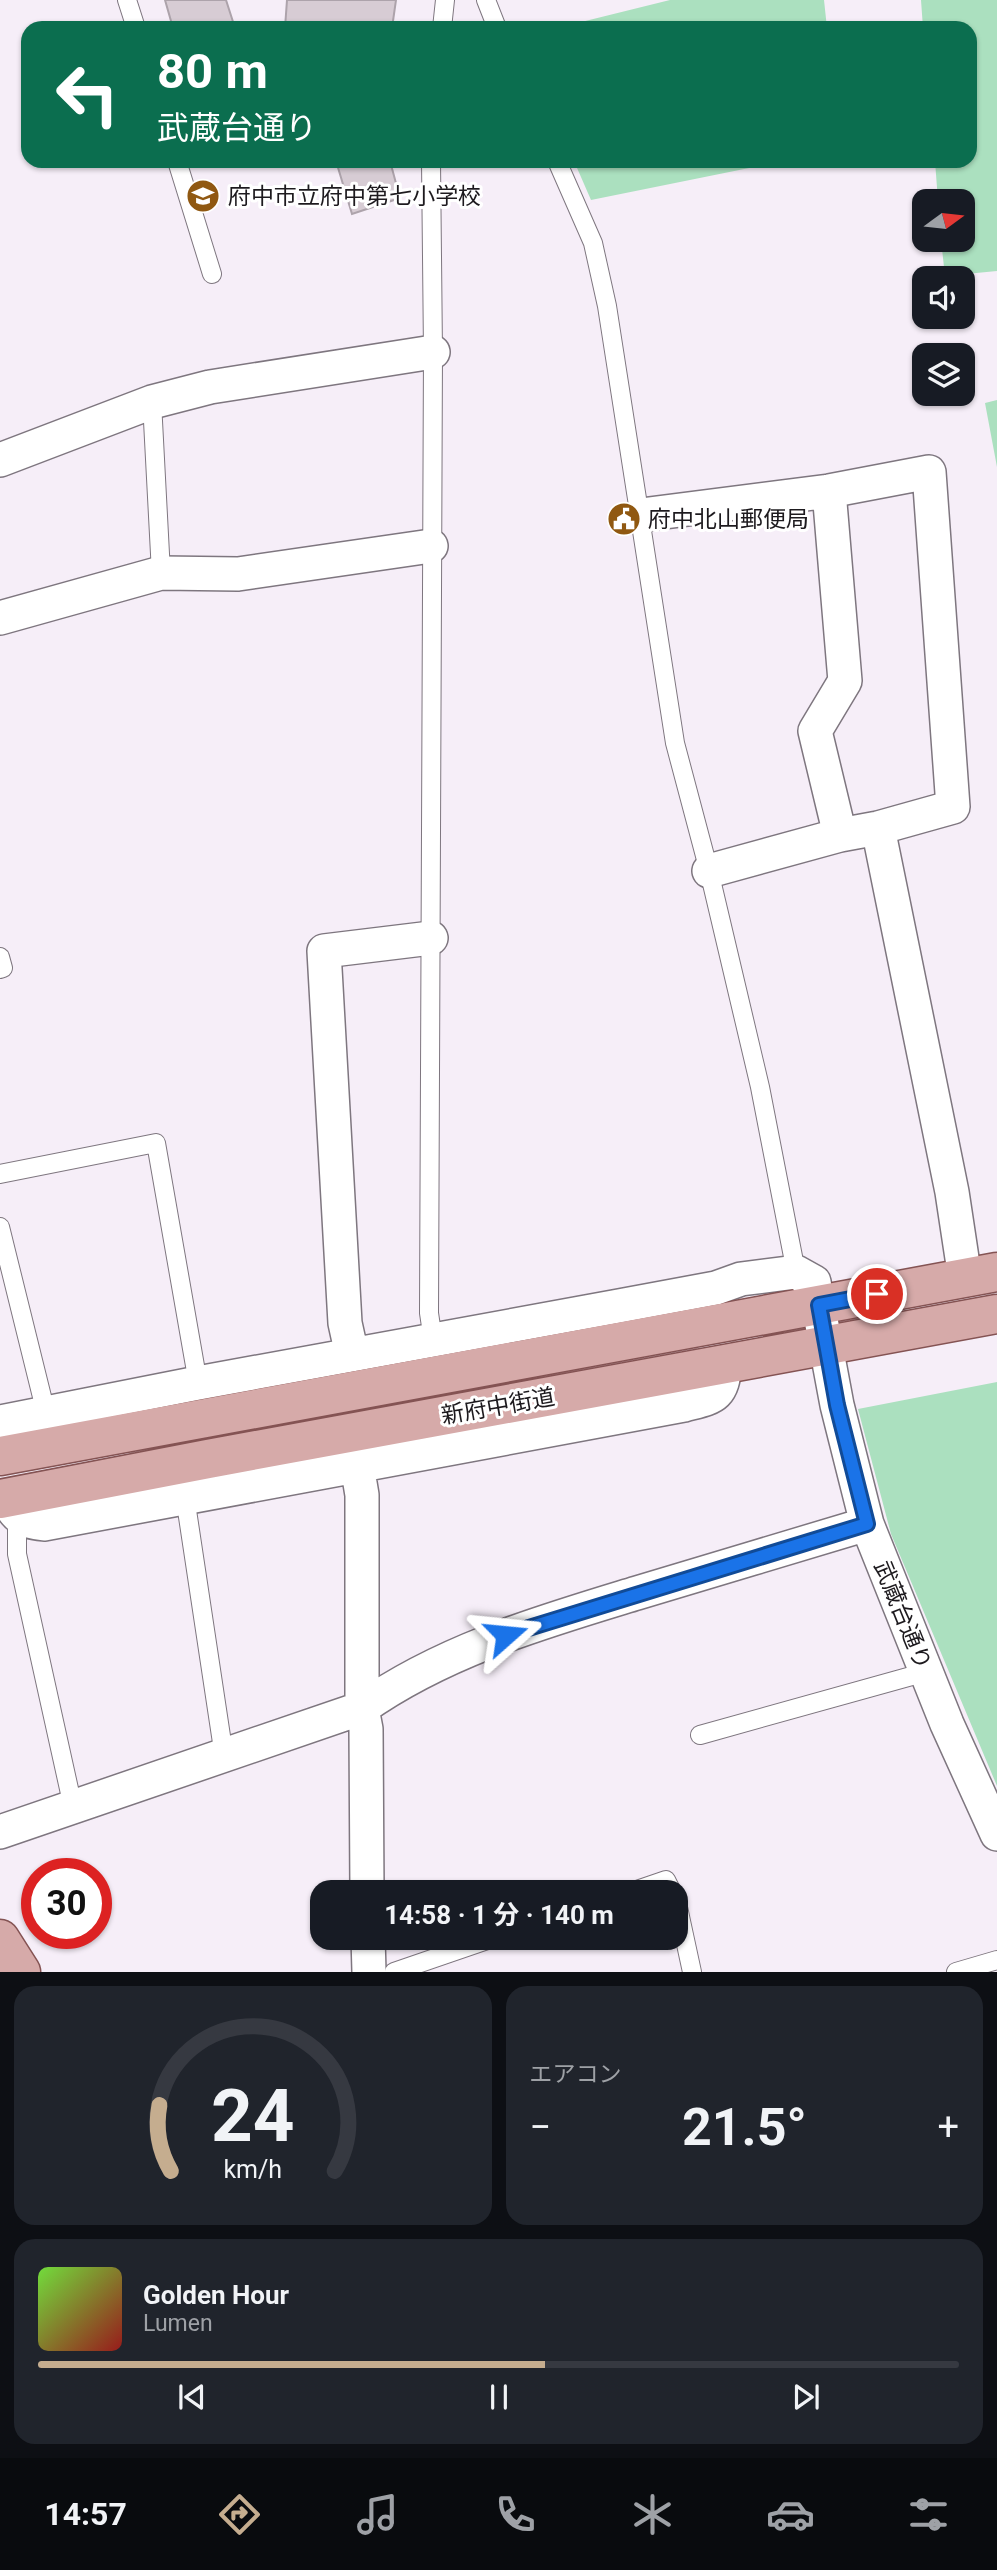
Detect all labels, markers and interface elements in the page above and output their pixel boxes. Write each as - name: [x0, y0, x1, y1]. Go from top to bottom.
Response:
- text: 80 m: [157, 43, 268, 100]
- icon: left: [42, 49, 133, 140]
- text: 武蔵台通り: [157, 109, 317, 147]
- school or university icon: 府中市立府中第七小学校: [184, 177, 222, 215]
- place label: 府中市立府中第七小学校: [228, 183, 481, 210]
- north arrow: [912, 189, 975, 252]
- map controls: [912, 189, 975, 406]
- button: sound: [912, 266, 975, 329]
- button: layers: [912, 343, 975, 406]
- public building icon: 府中北山郵便局: [605, 500, 643, 538]
- place label: 府中北山郵便局: [648, 506, 809, 533]
- pin: [847, 1264, 907, 1324]
- icon: arrive: [858, 1275, 896, 1313]
- street label: 新府中街道: [439, 1383, 557, 1430]
- street label: 武蔵台通り: [868, 1557, 937, 1674]
- position arrow: [469, 1598, 543, 1672]
- speed limit sign: 30: [21, 1858, 112, 1949]
- text: 14:58 · 1 分 · 140 m: [384, 1900, 614, 1930]
- text: エアコン: [530, 2061, 622, 2088]
- text: 24: [211, 2074, 295, 2160]
- text: 21.5°: [682, 2097, 807, 2158]
- text: −: [530, 2105, 551, 2149]
- text: +: [937, 2105, 959, 2149]
- text: km/h: [223, 2155, 282, 2184]
- text: Golden Hour: [143, 2280, 289, 2310]
- text: Lumen: [143, 2310, 213, 2337]
- icon: previous: [173, 2378, 211, 2416]
- icon: pause: [480, 2378, 518, 2416]
- icon: next: [787, 2378, 825, 2416]
- icon: directions: [215, 2490, 264, 2539]
- icon: music: [353, 2490, 402, 2539]
- icon: phone: [491, 2490, 540, 2539]
- icon: climate: [628, 2490, 677, 2539]
- icon: car: [766, 2490, 815, 2539]
- icon: filters: [904, 2490, 953, 2539]
- text: 14:57: [44, 2495, 127, 2533]

